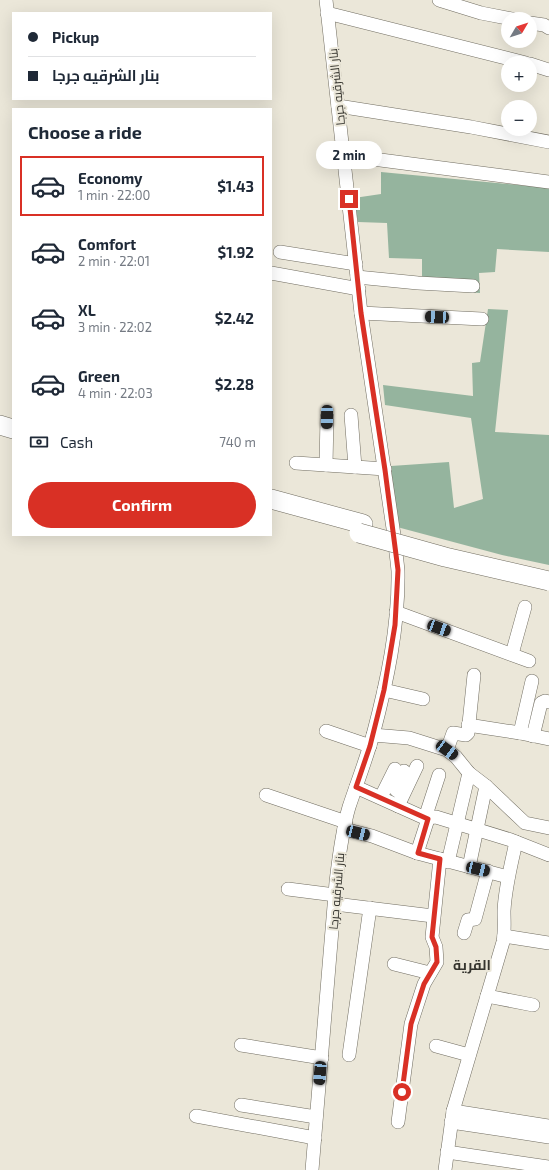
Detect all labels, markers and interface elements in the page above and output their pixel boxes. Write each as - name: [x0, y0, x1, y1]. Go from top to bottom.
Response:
- north arrow: [501, 12, 537, 48]
- map controls: [501, 12, 537, 136]
- text: Pickup: [52, 28, 99, 46]
- street label: بنار الشرقيه جرجا: [325, 48, 348, 126]
- button: +: [501, 56, 537, 92]
- text: بنار الشرقيه جرجا: [52, 66, 160, 84]
- button: −: [501, 100, 537, 136]
- text: Choose a ride: [28, 121, 142, 143]
- callout: 2 min: [316, 141, 382, 169]
- text: 2 min: [332, 147, 366, 163]
- icon: car: [30, 168, 66, 204]
- text: Economy: [78, 169, 143, 187]
- text: $1.43: [217, 177, 254, 195]
- text: 1 min · 22:00: [78, 187, 150, 203]
- route end: [340, 190, 358, 208]
- icon: car: [30, 234, 66, 270]
- text: Comfort: [78, 235, 136, 253]
- text: $1.92: [218, 243, 254, 261]
- text: 2 min · 22:01: [78, 253, 150, 269]
- icon: car: [30, 300, 66, 336]
- text: XL: [78, 301, 96, 319]
- text: $2.42: [215, 309, 254, 327]
- car: [425, 310, 449, 324]
- text: 3 min · 22:02: [78, 319, 152, 335]
- icon: car: [30, 366, 66, 402]
- text: Green: [78, 367, 120, 385]
- text: $2.28: [215, 375, 254, 393]
- text: 4 min · 22:03: [78, 385, 153, 401]
- car: [321, 405, 333, 429]
- icon: cash: [28, 431, 50, 453]
- text: Cash: [60, 433, 93, 451]
- text: 740 m: [219, 434, 256, 450]
- button: Confirm: [28, 482, 256, 528]
- car: [426, 618, 452, 638]
- car: [434, 738, 460, 762]
- car: [345, 824, 371, 842]
- street label: بنار الشرقيه جرجا: [326, 852, 347, 930]
- car: [465, 860, 491, 878]
- district label: القرية: [453, 956, 491, 974]
- car: [313, 1061, 327, 1085]
- route start: [393, 1083, 411, 1101]

